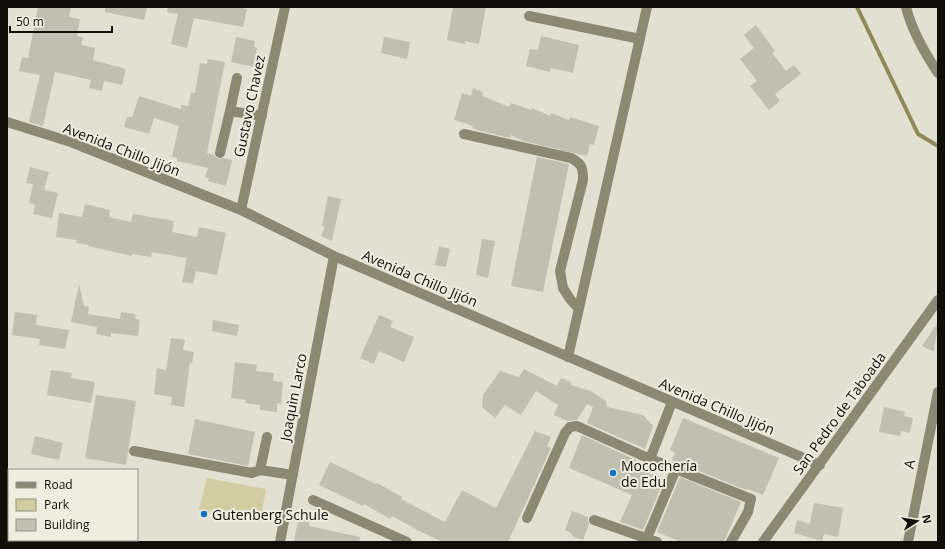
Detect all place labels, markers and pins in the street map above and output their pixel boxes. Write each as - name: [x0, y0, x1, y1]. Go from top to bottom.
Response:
- place label: Mocochería de Edu: [621, 456, 697, 491]
- marker: Mocochería de Edu: [608, 468, 618, 478]
- place label: Gutenberg Schule: [212, 505, 329, 524]
- marker: Gutenberg Schule: [199, 509, 209, 519]

